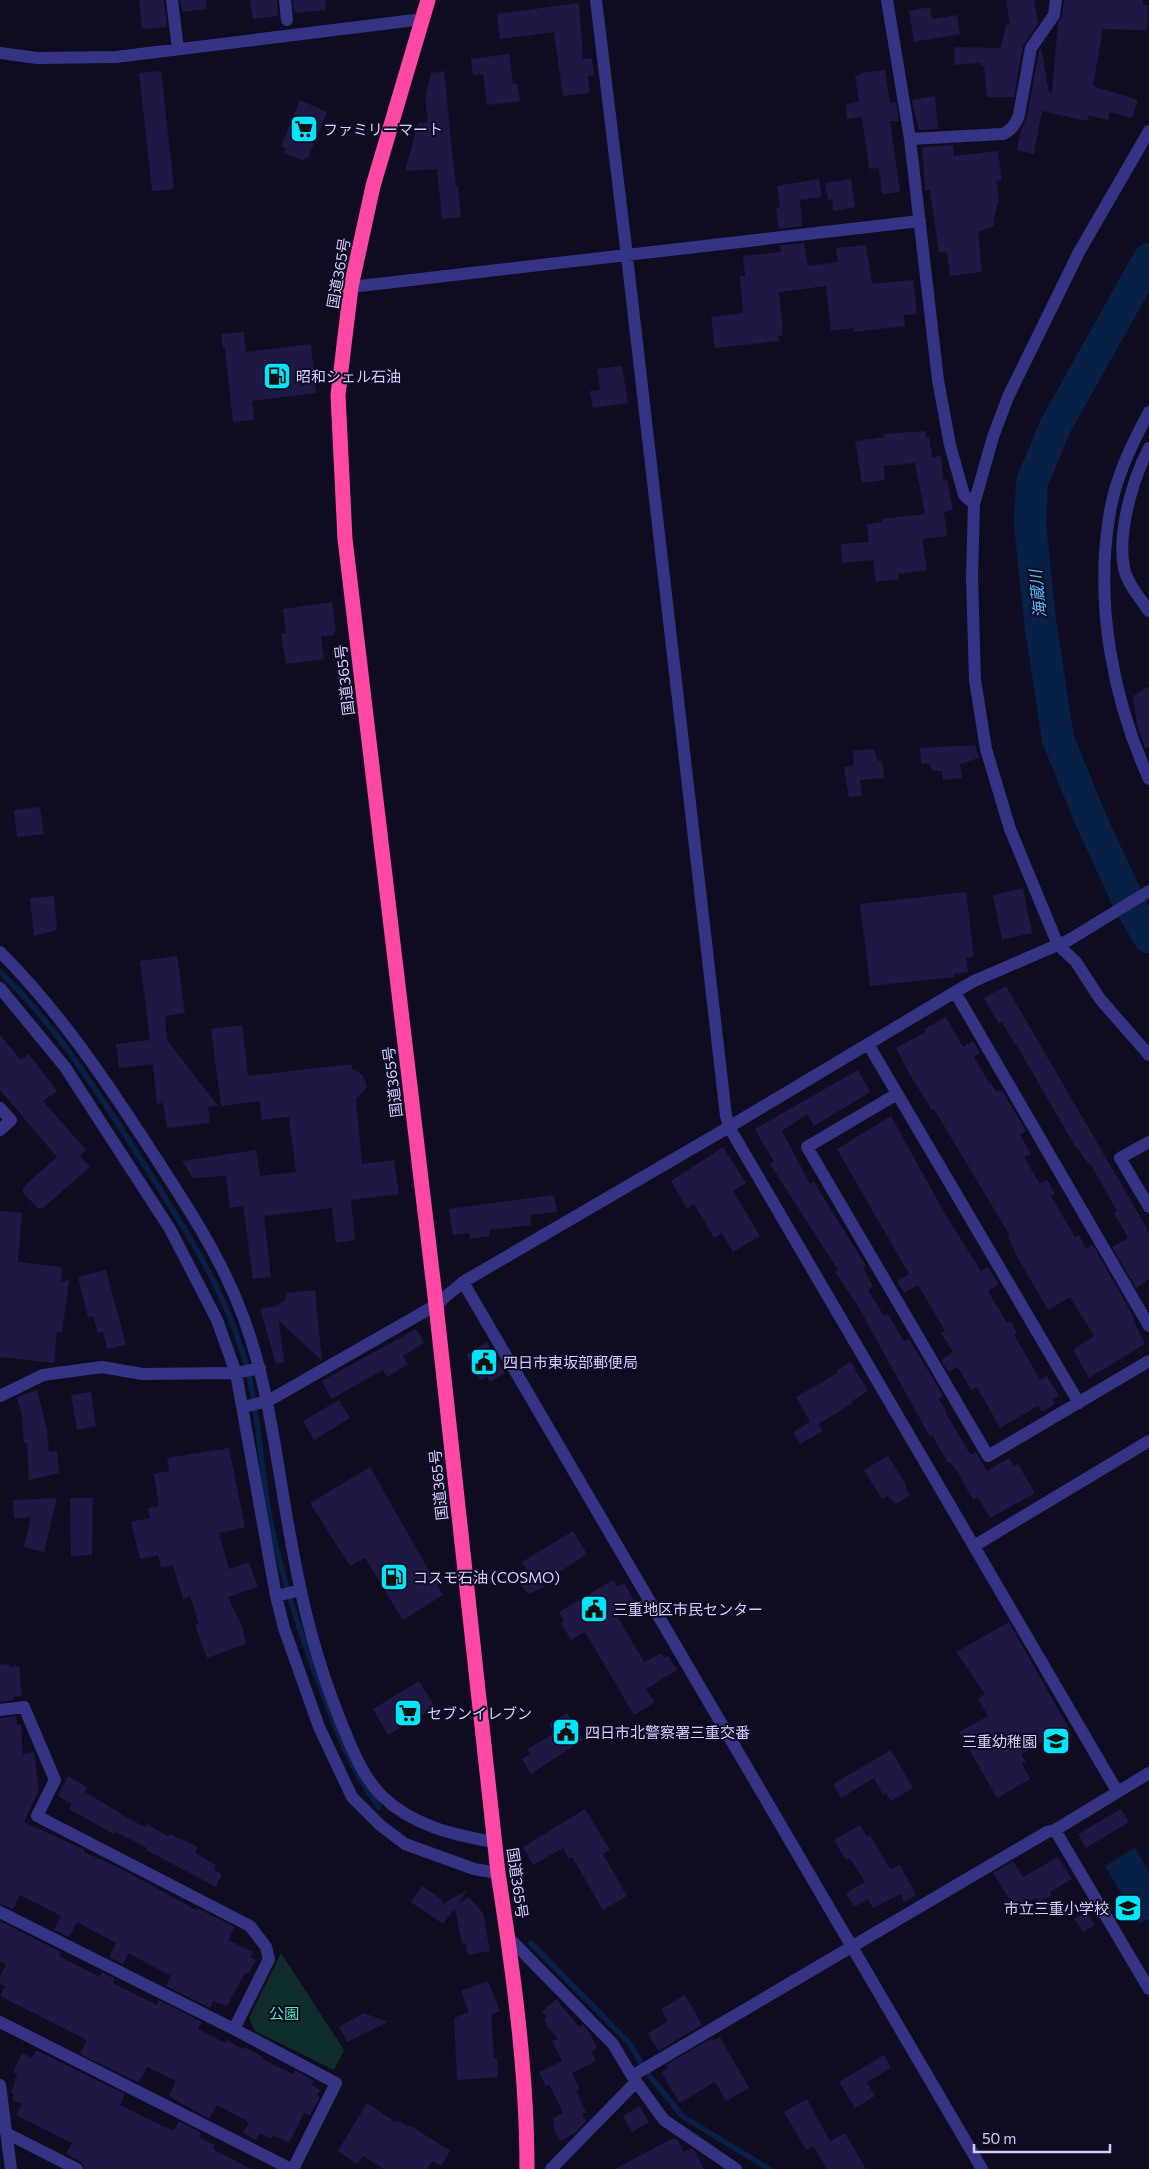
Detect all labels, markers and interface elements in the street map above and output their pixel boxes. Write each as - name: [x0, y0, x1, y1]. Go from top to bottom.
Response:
- supermarket icon: ファミリーマート: [289, 114, 319, 144]
- place label: ファミリーマート: [323, 120, 443, 138]
- street label: 国道365号: [323, 236, 353, 310]
- fuel station icon: 昭和シェル石油: [262, 361, 292, 391]
- place label: 昭和シェル石油: [296, 367, 401, 385]
- water label: 海蔵川: [1025, 567, 1049, 619]
- street label: 国道365号: [331, 644, 357, 716]
- street label: 国道365号: [379, 1046, 405, 1118]
- public building icon: 四日市東坂部郵便局: [469, 1347, 499, 1377]
- place label: 四日市東坂部郵便局: [503, 1353, 638, 1371]
- street label: 国道365号: [425, 1449, 451, 1521]
- fuel station icon: コスモ石油 (COSMO): [379, 1562, 409, 1592]
- place label: コスモ石油 (COSMO): [413, 1568, 560, 1586]
- public building icon: 三重地区市民センター: [579, 1594, 609, 1624]
- place label: 三重地区市民センター: [613, 1600, 763, 1618]
- supermarket icon: セブンイレブン: [393, 1698, 423, 1728]
- place label: セブンイレブン: [427, 1704, 532, 1722]
- public building icon: 四日市北警察署三重交番: [551, 1717, 581, 1747]
- place label: 四日市北警察署三重交番: [585, 1723, 750, 1741]
- school or university icon: 三重幼稚園: [1041, 1726, 1071, 1756]
- place label: 三重幼稚園: [962, 1732, 1037, 1750]
- street label: 国道365号: [504, 1846, 532, 1920]
- school or university icon: 市立三重小学校: [1113, 1893, 1143, 1923]
- place label: 市立三重小学校: [1004, 1899, 1109, 1917]
- park label: 公園: [269, 2004, 299, 2022]
- scale bar: [974, 2122, 1110, 2154]
- text: 50 m: [982, 2129, 1016, 2147]

